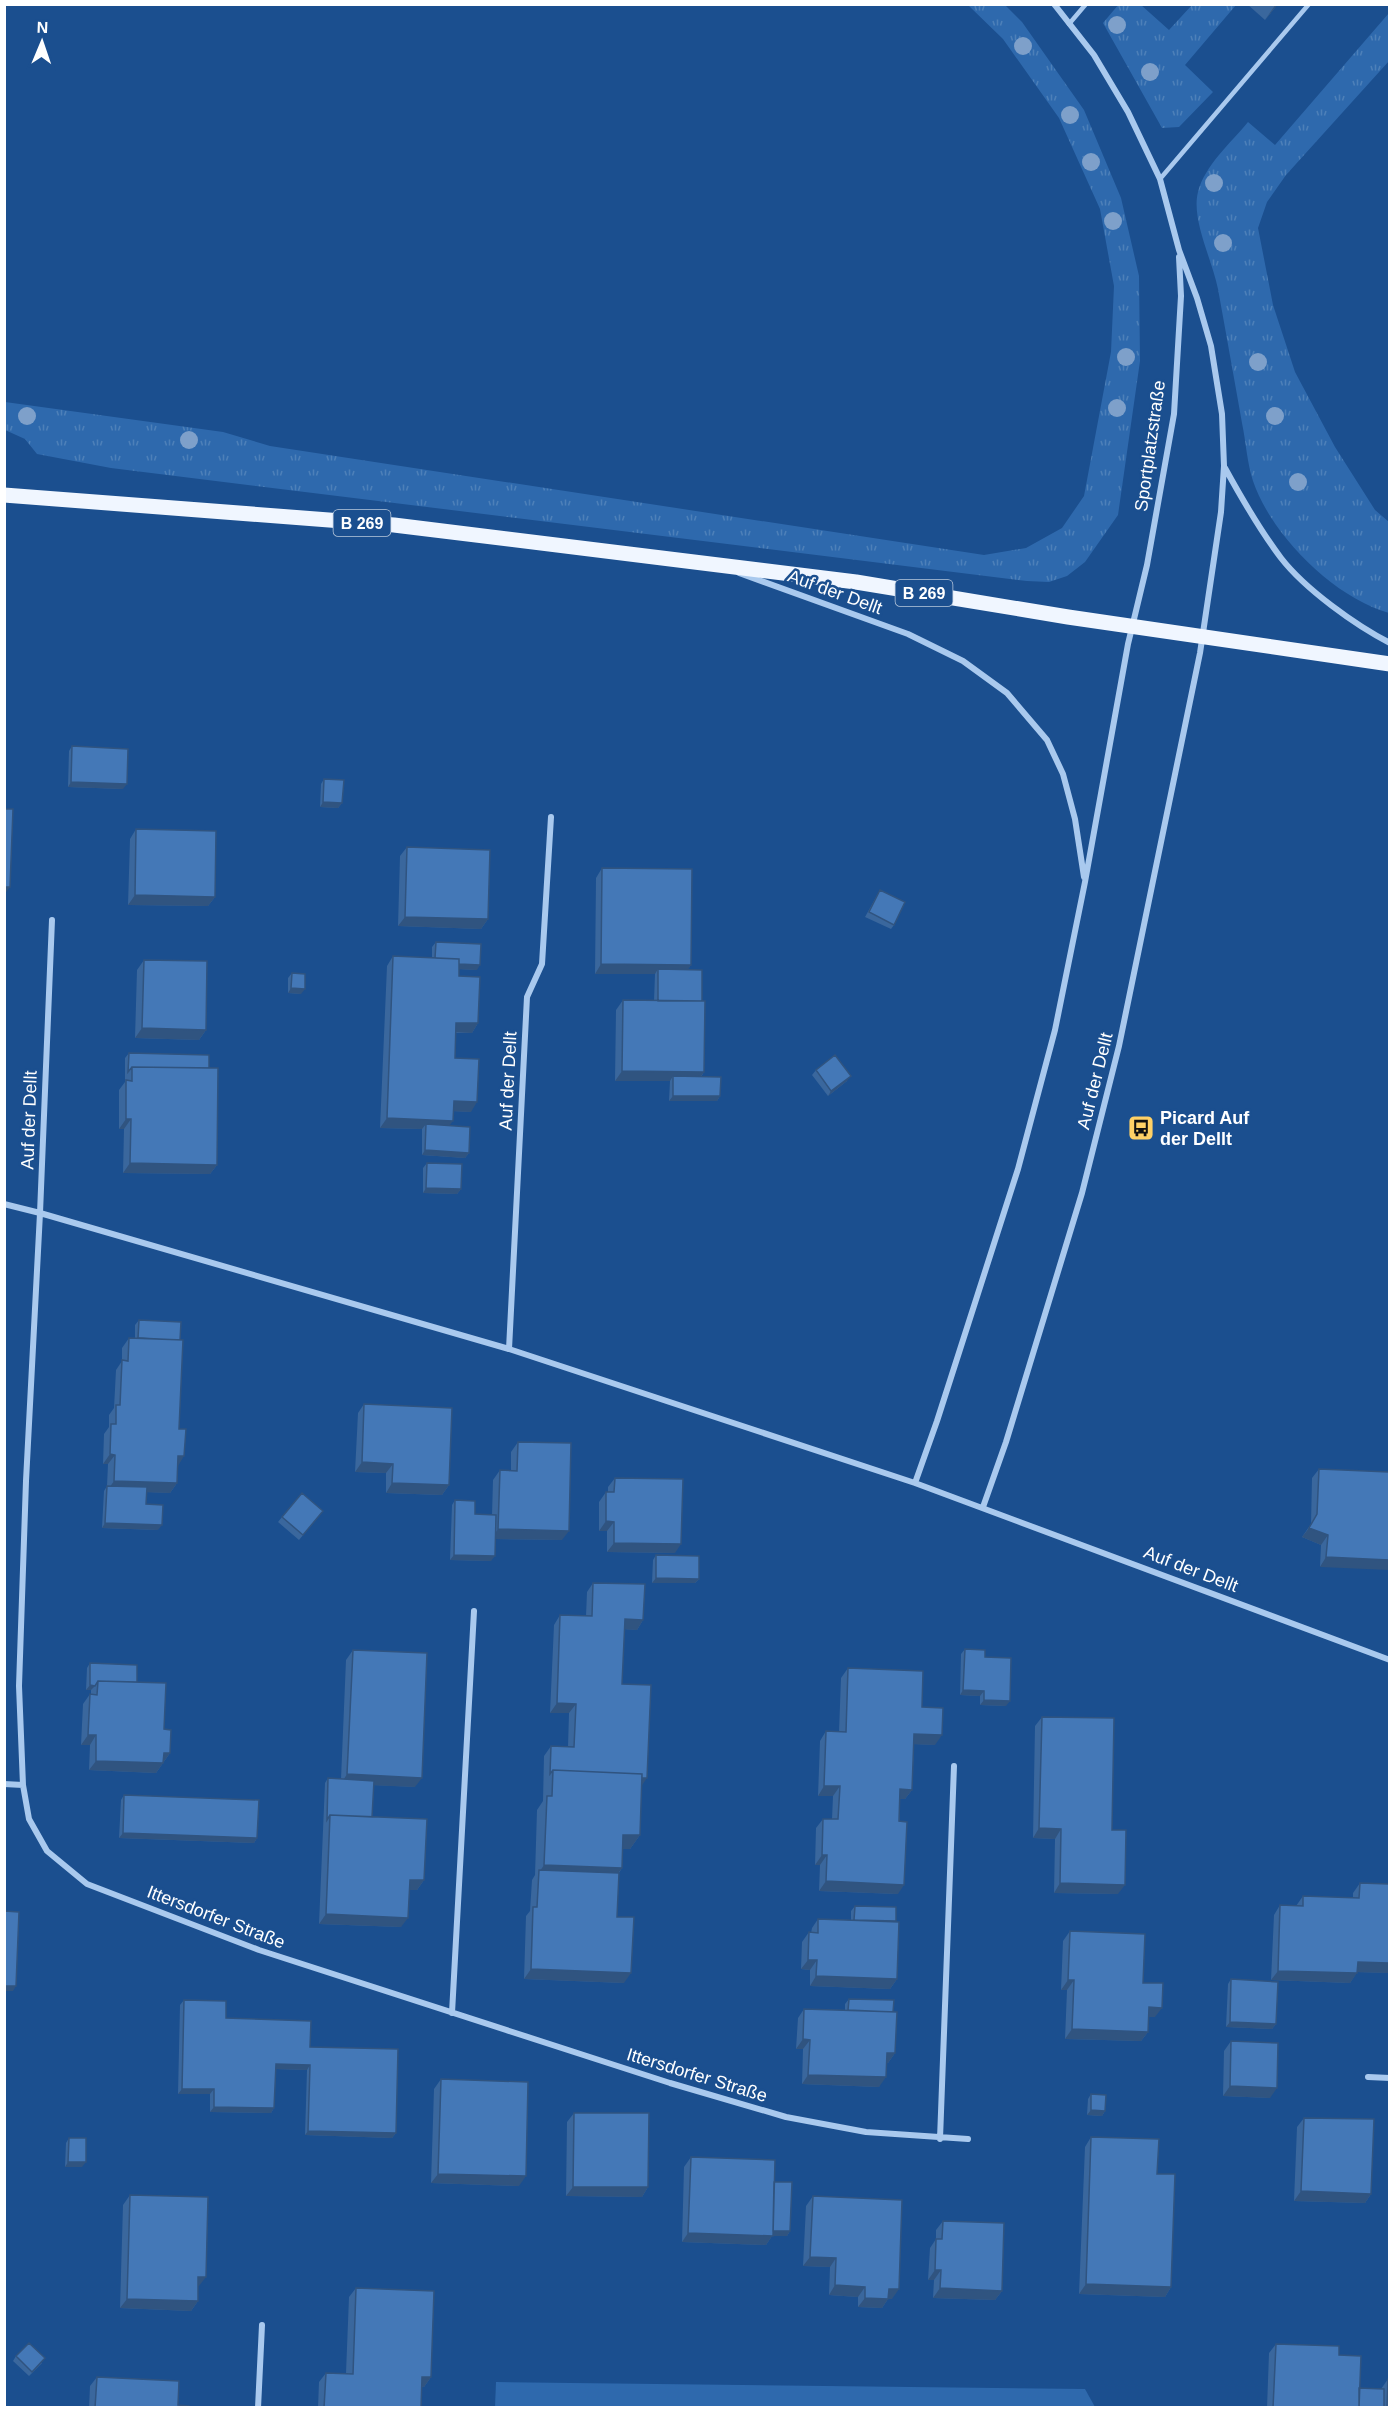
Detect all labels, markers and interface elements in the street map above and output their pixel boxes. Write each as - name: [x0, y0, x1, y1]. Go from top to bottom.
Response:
- north arrow: [12, 12, 72, 72]
- text: N: [36, 19, 49, 36]
- street label: Sportplatzstraße: [1131, 379, 1169, 513]
- road number: B 269: [334, 510, 391, 536]
- street label: Auf der Dellt: [785, 566, 885, 618]
- road number: B 269: [896, 580, 952, 606]
- street label: Auf der Dellt: [495, 1031, 521, 1131]
- street label: Auf der Dellt: [1073, 1031, 1117, 1131]
- street label: Auf der Dellt: [17, 1070, 41, 1170]
- place label: Picard Auf der Dellt: [1160, 1108, 1250, 1149]
- bus stop icon: Picard Auf der Dellt: [1126, 1113, 1156, 1143]
- street label: Auf der Dellt: [1141, 1542, 1241, 1596]
- street label: Ittersdorfer Straße: [144, 1881, 288, 1953]
- street label: Ittersdorfer Straße: [624, 2044, 770, 2106]

